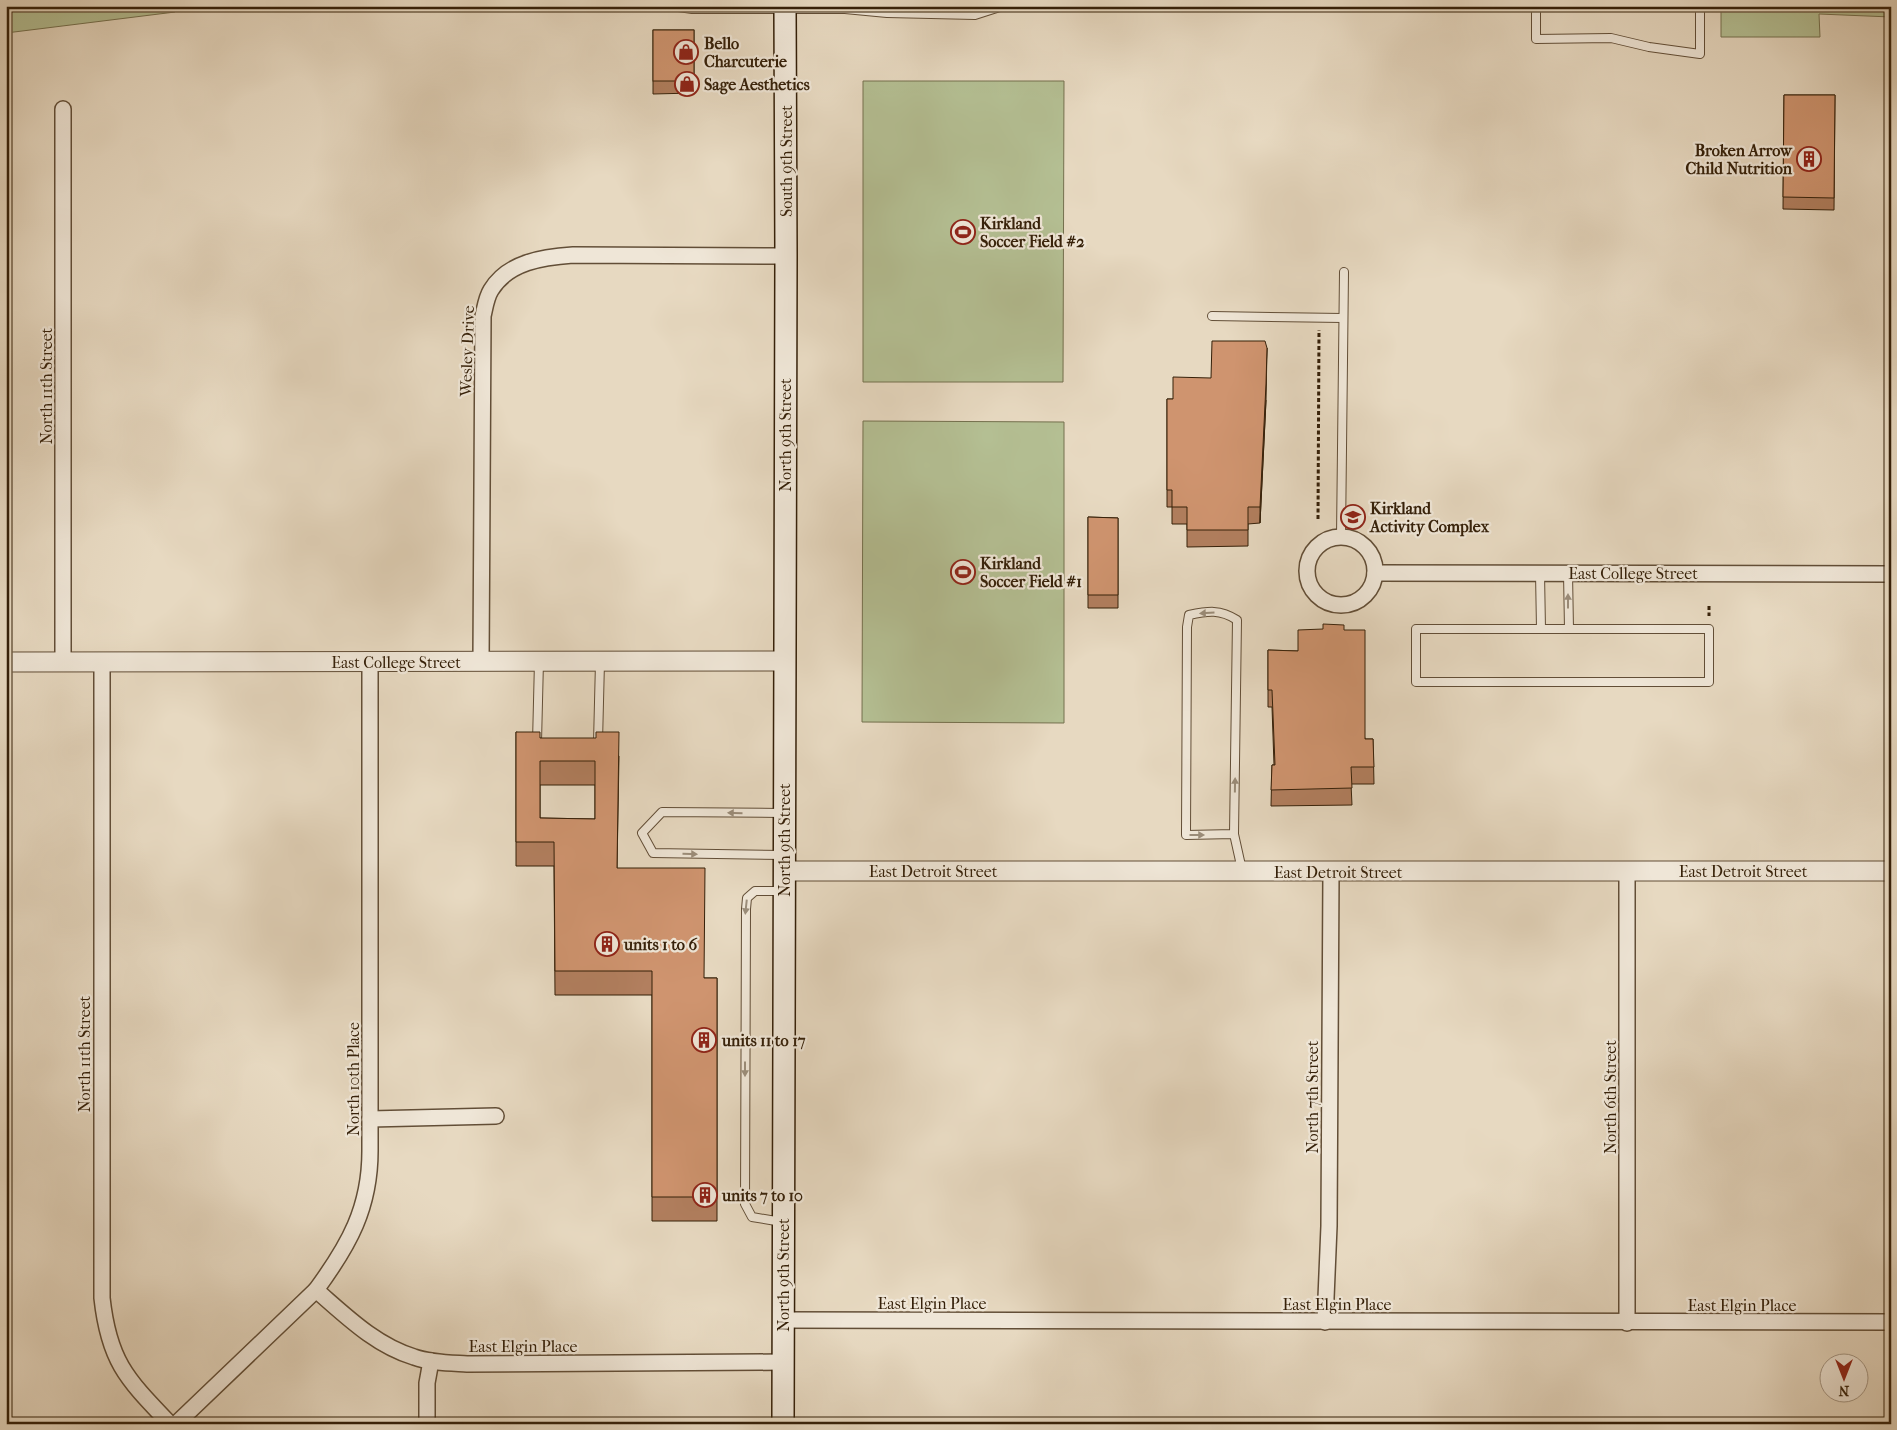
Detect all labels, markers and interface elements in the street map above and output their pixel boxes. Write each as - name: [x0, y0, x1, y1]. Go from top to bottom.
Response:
- place label: Bello Charcuterie: [704, 34, 787, 71]
- shop icon: Bello Charcuterie: [673, 39, 699, 65]
- shop icon: Sage Aesthetics: [674, 71, 700, 97]
- place label: Sage Aesthetics: [704, 75, 810, 95]
- street label: South 9th Street: [777, 105, 796, 217]
- place label: Broken Arrow Child Nutrition: [1685, 141, 1793, 178]
- building icon: Broken Arrow Child Nutrition: [1796, 146, 1822, 172]
- place label: Kirkland Soccer Field #2: [980, 214, 1084, 251]
- sports icon: Kirkland Soccer Field #2: [950, 219, 976, 245]
- street label: Wesley Drive: [456, 305, 478, 398]
- street label: North 11th Street: [37, 327, 56, 444]
- street label: North 9th Street: [776, 378, 795, 492]
- place label: Kirkland Activity Complex: [1369, 499, 1490, 537]
- school or university icon: Kirkland Activity Complex: [1340, 504, 1366, 530]
- place label: Kirkland Soccer Field #1: [980, 554, 1082, 591]
- sports icon: Kirkland Soccer Field #1: [950, 559, 976, 585]
- street label: East College Street: [1568, 564, 1698, 583]
- one-way arrow: [1564, 593, 1572, 609]
- one-way arrow: [1199, 609, 1215, 617]
- street label: East College Street: [331, 653, 461, 672]
- one-way arrow: [1231, 777, 1239, 793]
- street label: North 9th Street: [775, 783, 794, 897]
- one-way arrow: [727, 809, 743, 817]
- one-way arrow: [1190, 831, 1206, 839]
- one-way arrow: [682, 850, 698, 858]
- street label: East Detroit Street: [869, 862, 998, 881]
- street label: East Detroit Street: [1679, 862, 1808, 881]
- street label: East Detroit Street: [1274, 863, 1403, 882]
- one-way arrow: [742, 899, 750, 915]
- building icon: units 1 to 6: [594, 931, 620, 957]
- place label: units 1 to 6: [623, 935, 697, 954]
- street label: North 11th Street: [75, 995, 94, 1112]
- street label: North 10th Place: [344, 1022, 363, 1136]
- building icon: units 11 to 17: [691, 1027, 717, 1053]
- place label: units 11 to 17: [721, 1031, 806, 1050]
- street label: North 7th Street: [1303, 1040, 1322, 1153]
- street label: North 6th Street: [1601, 1040, 1620, 1154]
- one-way arrow: [741, 1061, 749, 1077]
- building icon: units 7 to 10: [692, 1182, 718, 1208]
- place label: units 7 to 10: [721, 1186, 803, 1205]
- street label: North 9th Street: [774, 1218, 793, 1332]
- street label: East Elgin Place: [878, 1294, 987, 1313]
- street label: East Elgin Place: [1283, 1295, 1392, 1314]
- street label: East Elgin Place: [1688, 1296, 1797, 1315]
- street label: East Elgin Place: [469, 1337, 578, 1356]
- north arrow: [1820, 1352, 1870, 1402]
- text: N: [1838, 1382, 1849, 1399]

